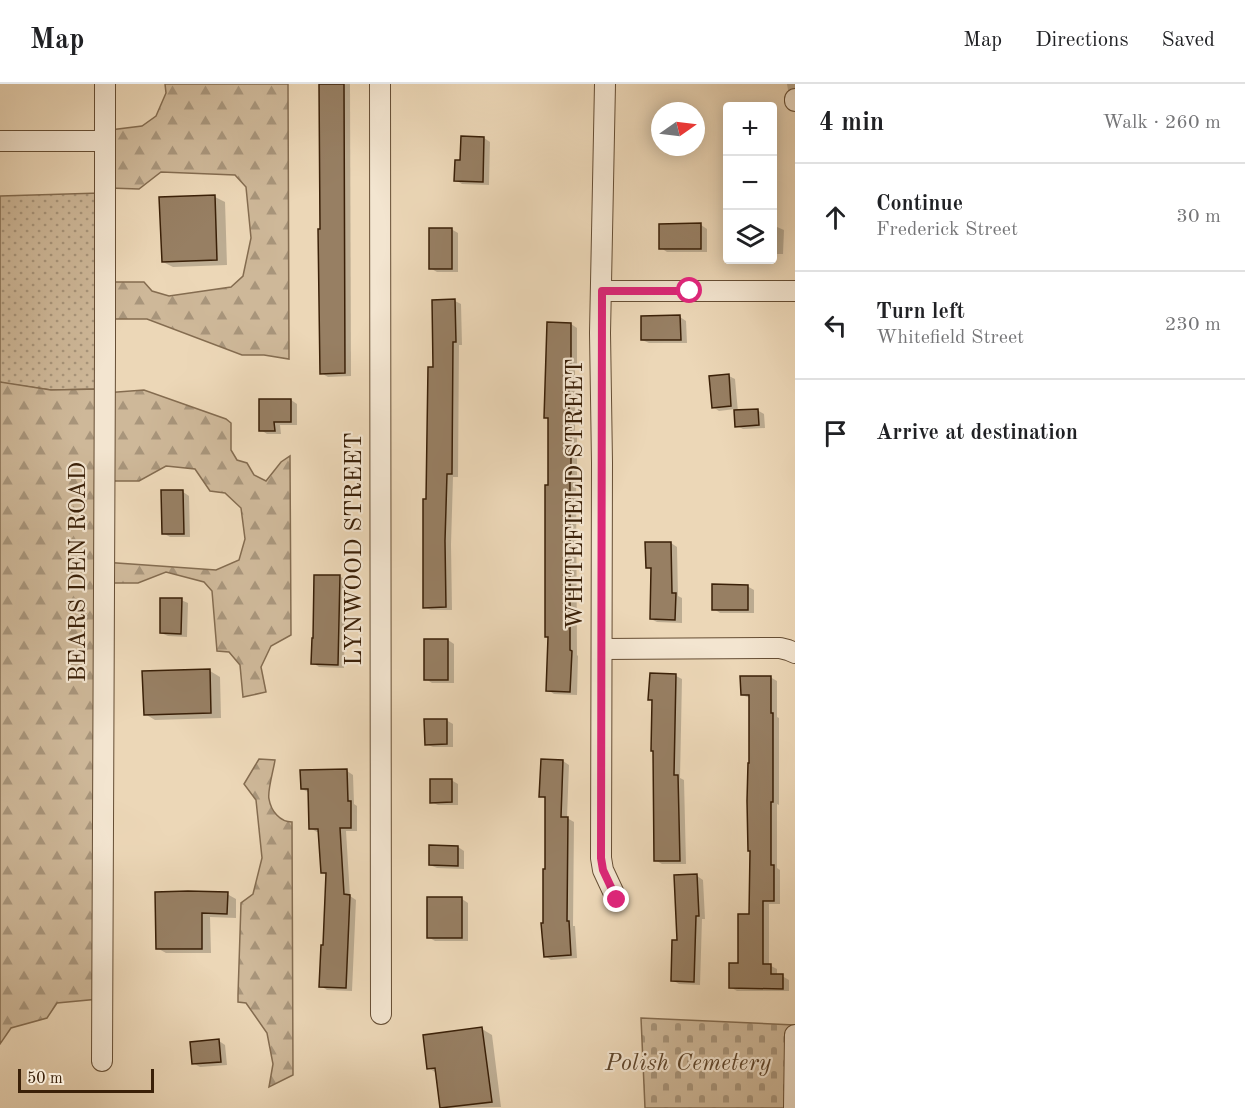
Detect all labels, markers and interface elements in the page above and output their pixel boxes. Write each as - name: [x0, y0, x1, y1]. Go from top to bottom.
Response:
- text: Map: [30, 27, 84, 55]
- text: Map: [963, 30, 1002, 51]
- text: Directions: [1035, 30, 1129, 51]
- text: Saved: [1162, 30, 1215, 51]
- north arrow: [651, 102, 705, 156]
- map controls: [723, 102, 777, 264]
- button: +: [723, 102, 777, 156]
- text: 4 min: [819, 110, 884, 136]
- text: Walk · 260 m: [1102, 113, 1221, 133]
- button: −: [723, 156, 777, 210]
- text: Continue: [876, 193, 963, 215]
- icon: ahead: [819, 201, 852, 234]
- text: 30 m: [1176, 207, 1221, 227]
- button: layers: [723, 210, 777, 264]
- text: Frederick Street: [876, 220, 1018, 240]
- route start: [676, 277, 702, 303]
- text: Turn left: [876, 301, 965, 323]
- icon: left: [819, 309, 852, 342]
- text: 230 m: [1165, 315, 1221, 335]
- text: Whitefield Street: [876, 328, 1024, 348]
- street label: WHITEFIELD STREET: [564, 359, 588, 629]
- icon: arrive: [819, 417, 852, 450]
- text: Arrive at destination: [876, 422, 1078, 444]
- street label: LYNWOOD STREET: [343, 432, 367, 666]
- street label: BEARS DEN ROAD: [67, 462, 91, 682]
- route end: [603, 886, 629, 912]
- park label: Polish Cemetery: [604, 1052, 772, 1076]
- scale bar: [18, 1066, 154, 1094]
- text: 50 m: [27, 1071, 63, 1087]

